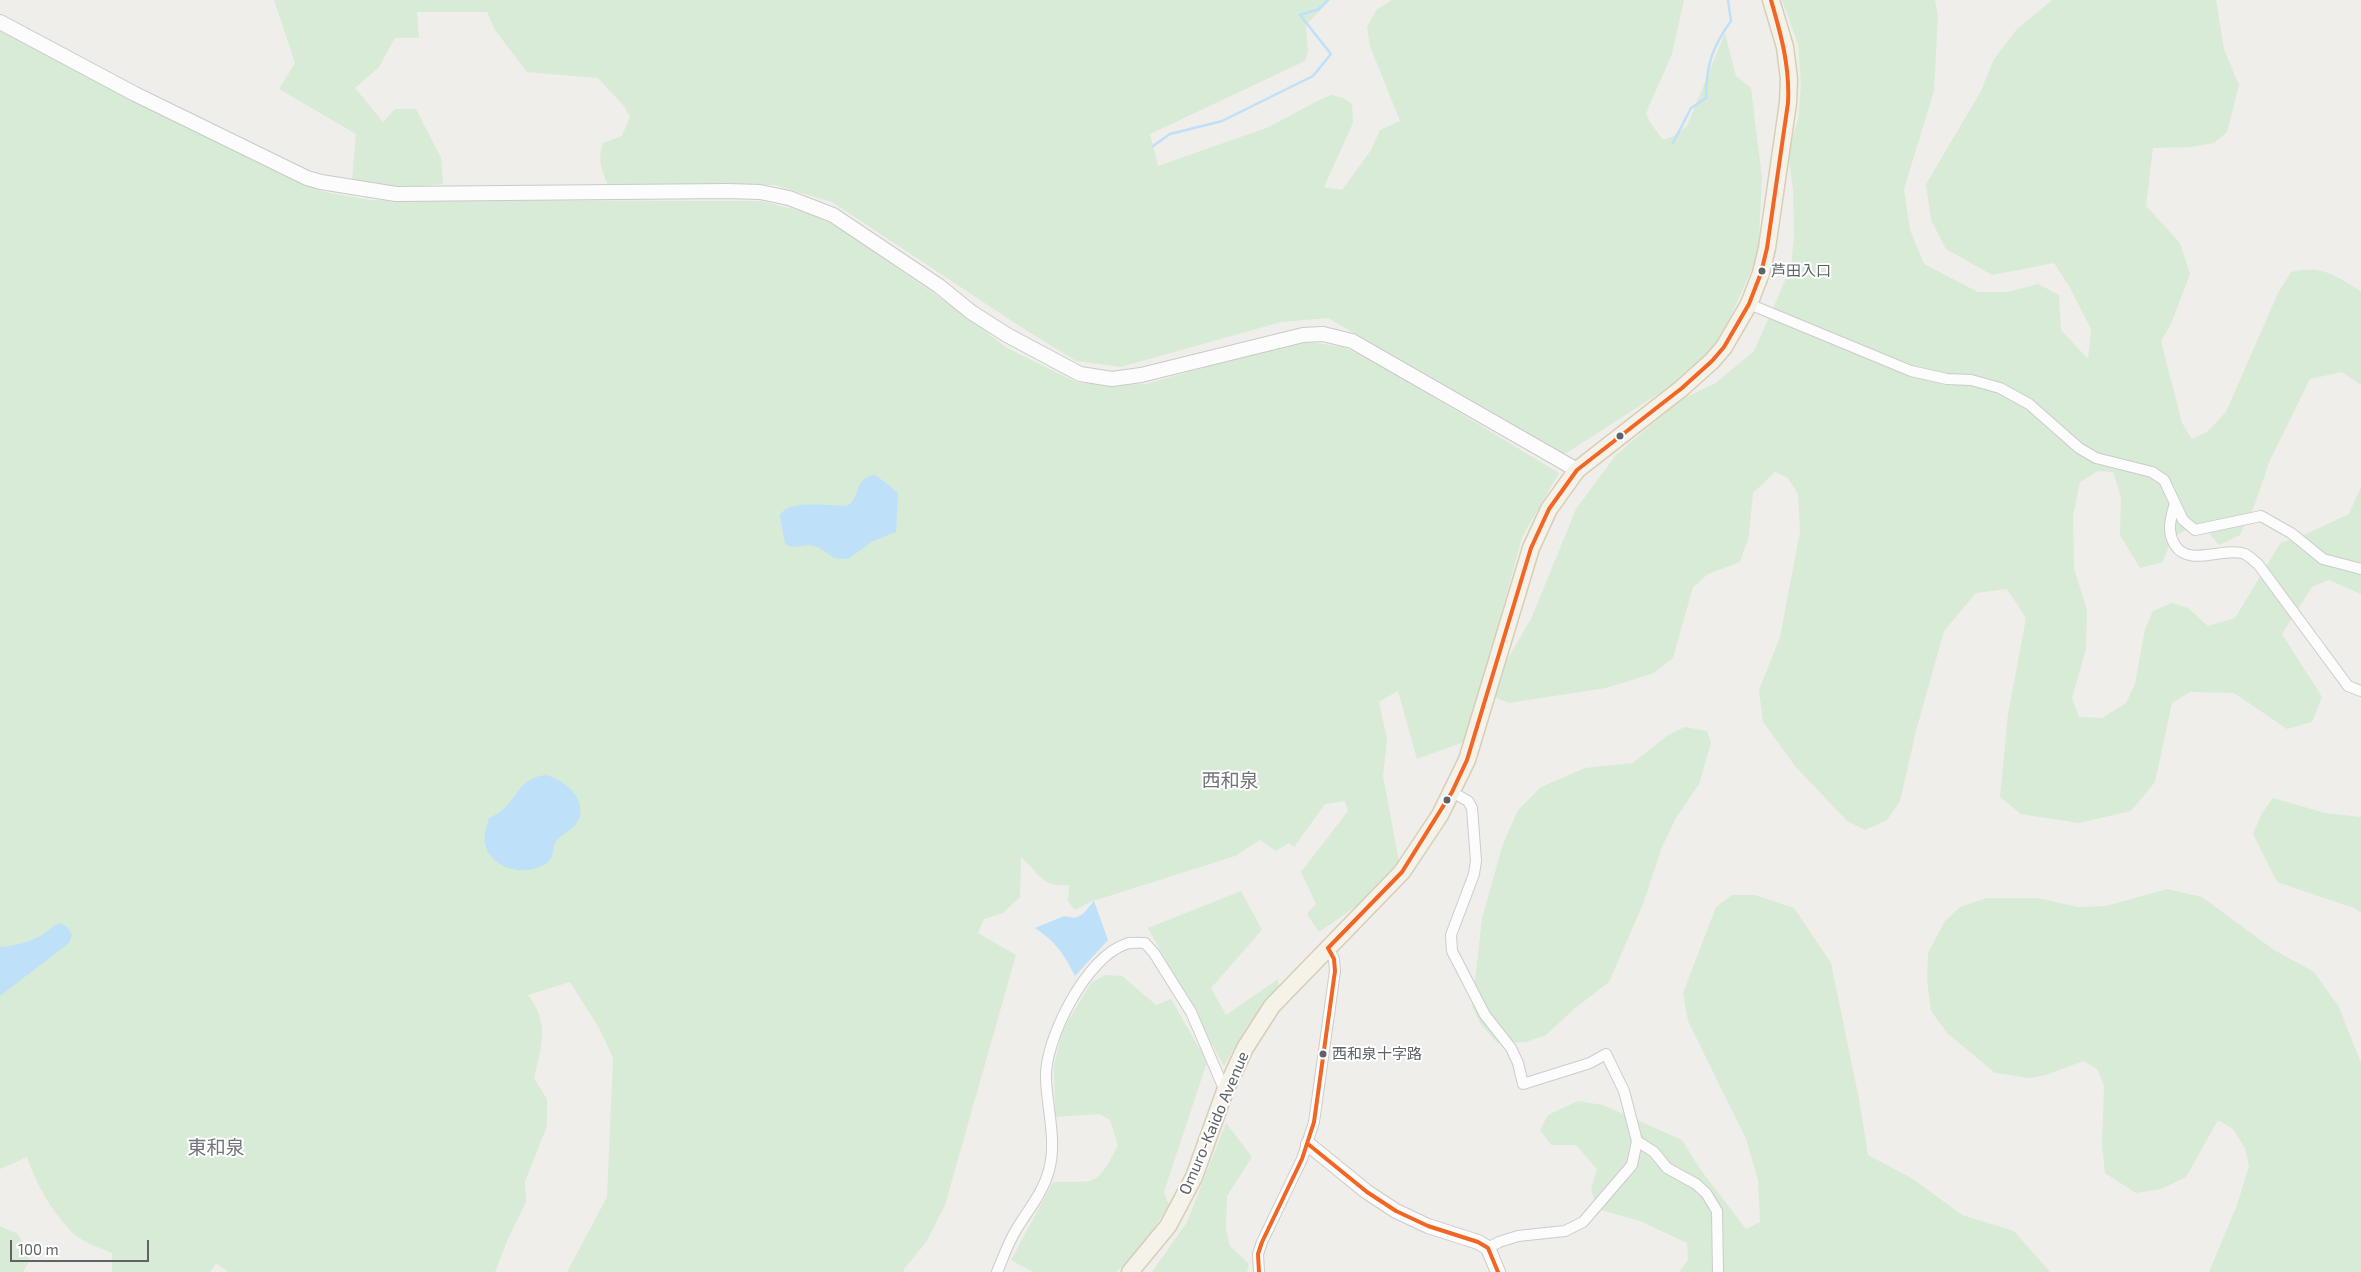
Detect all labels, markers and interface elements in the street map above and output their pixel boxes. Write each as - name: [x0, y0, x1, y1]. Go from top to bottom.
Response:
- place label: 芦田入口: [1771, 262, 1831, 280]
- marker: 芦田入口: [1757, 266, 1767, 276]
- unlabelled marker: [1615, 431, 1625, 441]
- district label: 西和泉: [1202, 770, 1258, 792]
- unlabelled marker: [1442, 795, 1452, 805]
- place label: 西和泉十字路: [1332, 1045, 1422, 1063]
- street label: Omuro-Kaido Avenue: [1175, 1048, 1253, 1198]
- marker: 西和泉十字路: [1318, 1049, 1328, 1059]
- district label: 東和泉: [188, 1137, 244, 1159]
- scale bar: [12, 1230, 151, 1262]
- text: 100 m: [18, 1240, 59, 1258]

